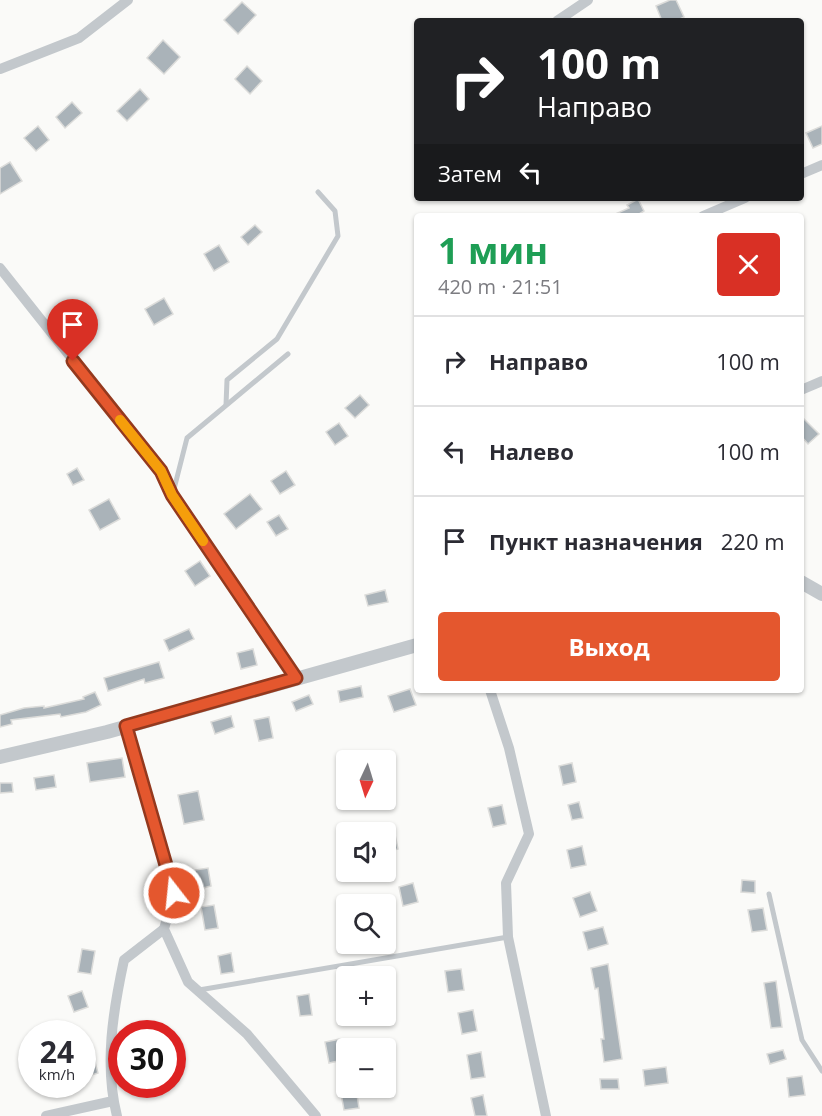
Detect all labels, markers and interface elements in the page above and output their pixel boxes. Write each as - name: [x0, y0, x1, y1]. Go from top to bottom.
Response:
- text: 100 m: [537, 34, 661, 91]
- icon: right: [438, 42, 516, 120]
- text: Направо: [537, 88, 652, 125]
- icon: left: [514, 156, 547, 189]
- text: Затем: [438, 158, 502, 188]
- text: 1 мин: [438, 226, 548, 275]
- button: close: [717, 233, 780, 296]
- text: 420 m · 21:51: [438, 273, 563, 300]
- pin: [47, 299, 98, 361]
- icon: arrive: [56, 308, 89, 341]
- icon: right: [438, 345, 471, 378]
- text: Направо: [489, 346, 588, 376]
- text: 100 m: [716, 346, 780, 376]
- icon: left: [438, 435, 471, 468]
- text: Налево: [489, 436, 574, 466]
- text: 100 m: [716, 436, 780, 466]
- icon: arrive: [438, 525, 471, 558]
- text: Пункт назначения: [489, 526, 703, 556]
- text: 220 m: [721, 526, 785, 556]
- button: Выход: [438, 612, 780, 681]
- north arrow: [336, 750, 396, 810]
- map controls: [336, 750, 396, 1098]
- button: sound: [336, 822, 396, 882]
- position arrow: [142, 861, 206, 925]
- button: search: [336, 894, 396, 954]
- button: +: [336, 966, 396, 1026]
- speed limit sign: 30: [108, 1020, 186, 1098]
- text: 24: [40, 1031, 74, 1072]
- button: −: [336, 1038, 396, 1098]
- text: km/h: [39, 1064, 75, 1084]

